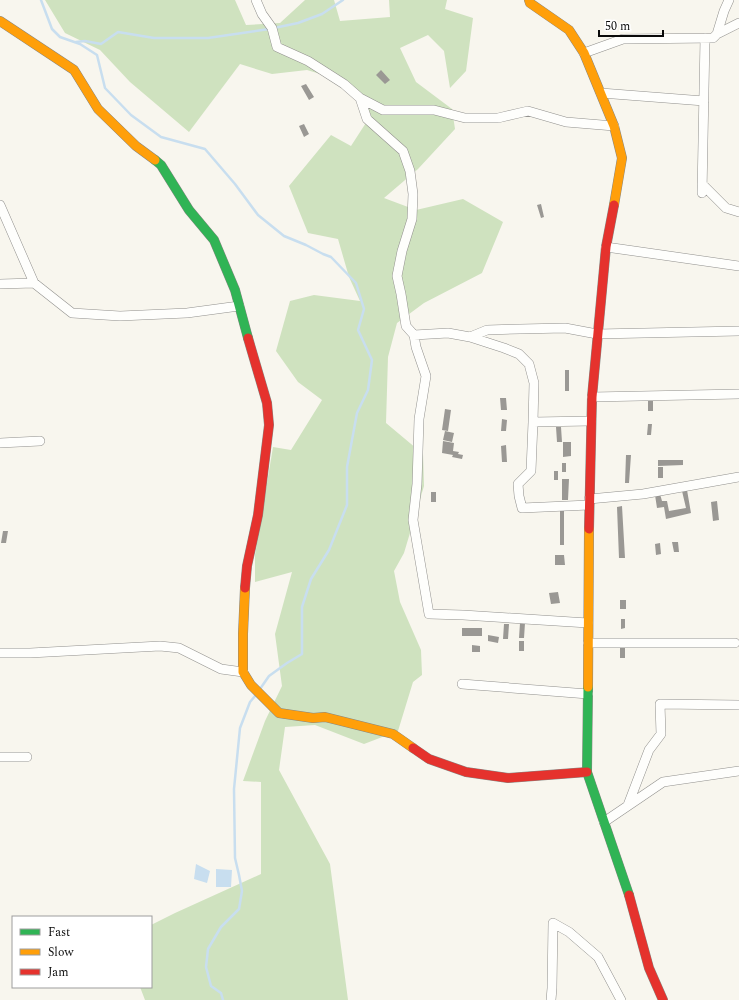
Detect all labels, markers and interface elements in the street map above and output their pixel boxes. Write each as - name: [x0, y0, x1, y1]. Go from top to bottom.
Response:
- scale bar: [599, 12, 663, 38]
- text: 50 m: [605, 17, 630, 36]
- legend: [12, 916, 152, 988]
- text: Fast: [48, 923, 70, 942]
- text: Slow: [48, 943, 74, 962]
- text: Jam: [48, 963, 69, 982]

